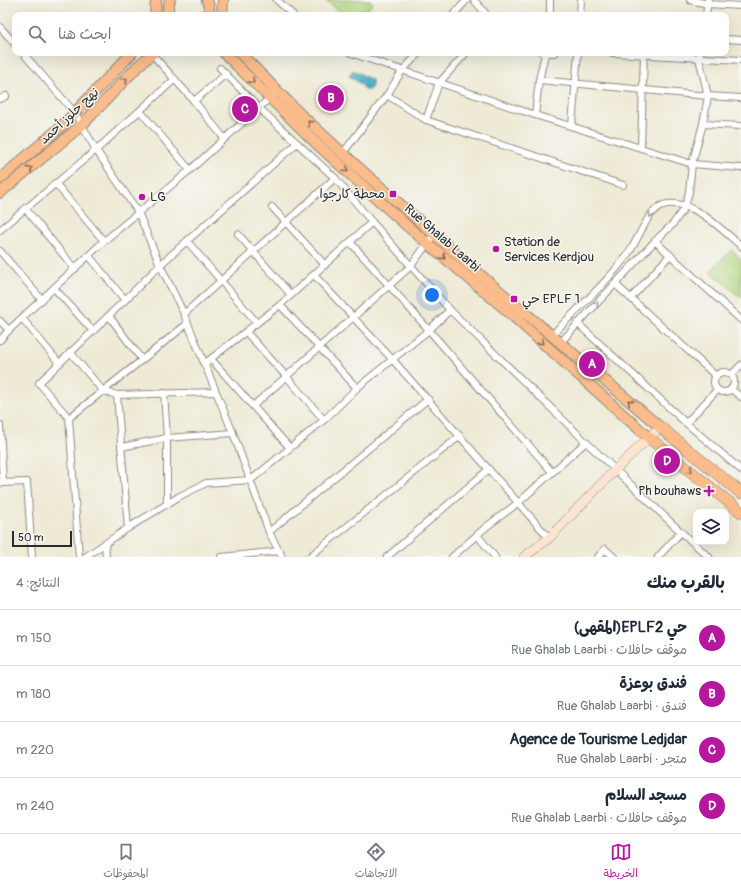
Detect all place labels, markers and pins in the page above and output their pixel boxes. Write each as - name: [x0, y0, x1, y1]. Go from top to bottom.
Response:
- pin: B: [318, 83, 344, 113]
- pin: C: [232, 94, 258, 124]
- place label: محطة كارجوا: [320, 186, 385, 202]
- place label: LG: [150, 189, 166, 205]
- marker: محطة كارجوا: [388, 189, 398, 199]
- marker: LG: [137, 192, 147, 202]
- place label: Station de Services Kerdjou: [504, 234, 594, 265]
- marker: Station de Services Kerdjou: [491, 244, 501, 254]
- place label: حي EPLF 1: [522, 291, 580, 310]
- marker: حي EPLF 1: [509, 294, 519, 304]
- pin: A: [579, 349, 605, 379]
- pin: D: [654, 446, 680, 476]
- place label: Ph bouhaws: [638, 483, 701, 499]
- marker: Ph bouhaws: [704, 486, 714, 496]

